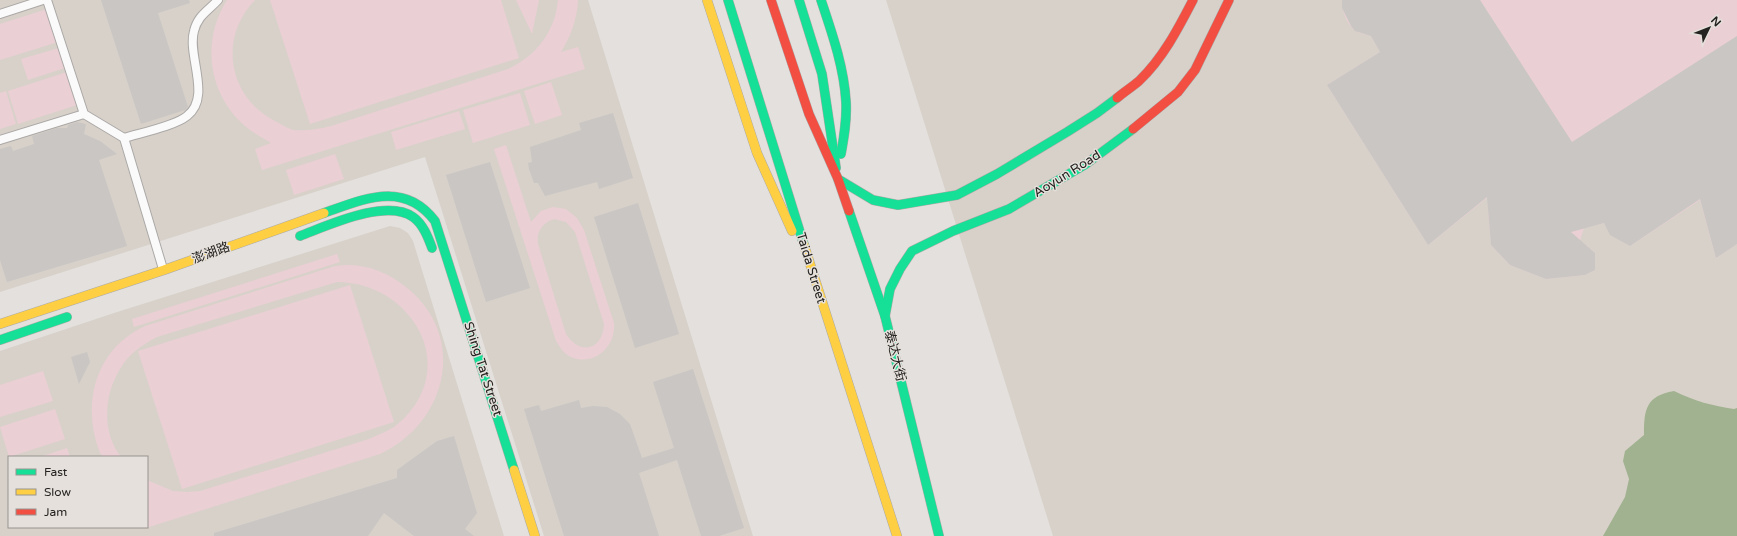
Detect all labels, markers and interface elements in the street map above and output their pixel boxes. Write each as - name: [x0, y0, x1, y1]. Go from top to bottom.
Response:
- north arrow: [1689, 8, 1729, 48]
- text: N: [1708, 14, 1724, 29]
- street label: Aoyun Road: [1030, 147, 1104, 201]
- street label: Taida Street: [793, 231, 829, 305]
- street label: 澎湖路: [190, 239, 232, 267]
- street label: Shing Tat Street: [460, 320, 506, 418]
- street label: 泰达大街: [881, 329, 909, 383]
- legend: [8, 456, 148, 528]
- text: Fast: [44, 465, 68, 479]
- text: Slow: [44, 485, 71, 499]
- text: Jam: [44, 505, 67, 519]

